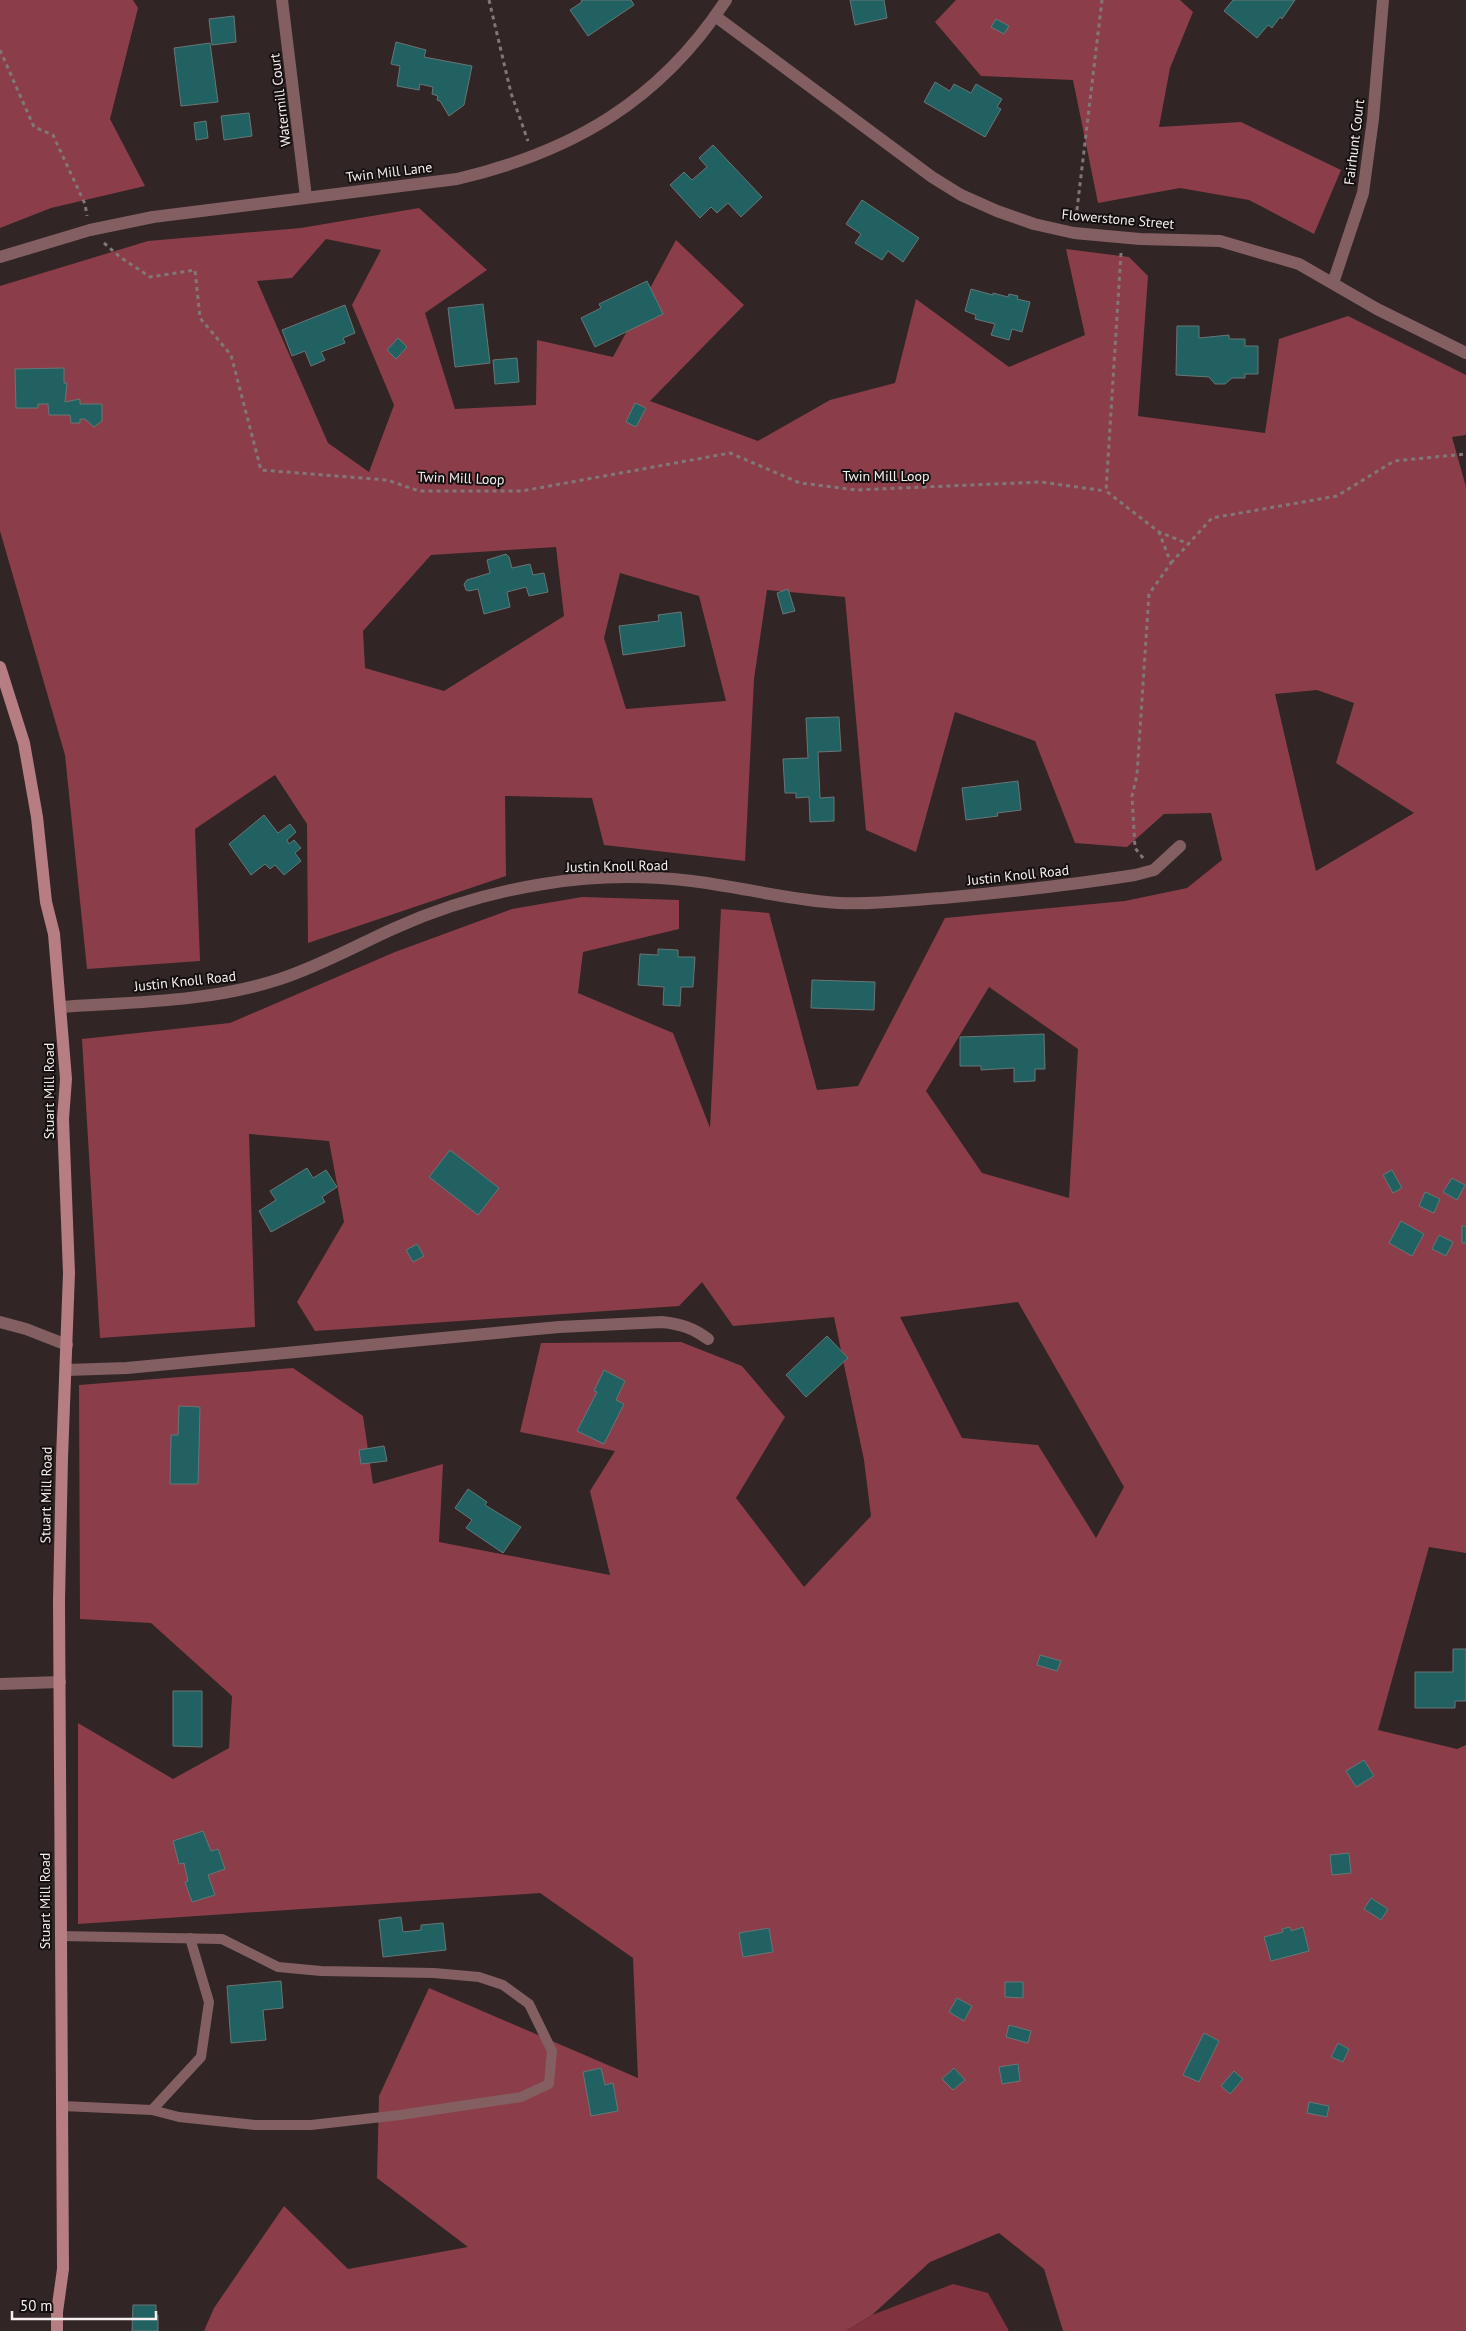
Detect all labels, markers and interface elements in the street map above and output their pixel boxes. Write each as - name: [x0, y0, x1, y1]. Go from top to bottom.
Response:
- street label: Watermill Court: [265, 52, 295, 148]
- street label: Fairhunt Court: [1340, 98, 1368, 186]
- street label: Twin Mill Lane: [345, 158, 433, 186]
- street label: Flowerstone Street: [1061, 205, 1175, 233]
- street label: Twin Mill Loop: [417, 467, 505, 489]
- street label: Twin Mill Loop: [842, 467, 930, 485]
- street label: Justin Knoll Road: [565, 856, 668, 876]
- street label: Justin Knoll Road: [965, 861, 1070, 889]
- street label: Justin Knoll Road: [132, 967, 237, 995]
- street label: Stuart Mill Road: [40, 1043, 58, 1139]
- street label: Stuart Mill Road: [36, 1446, 56, 1544]
- street label: Stuart Mill Road: [36, 1853, 54, 1949]
- scale bar: [12, 2288, 156, 2320]
- text: 50 m: [20, 2296, 53, 2315]

